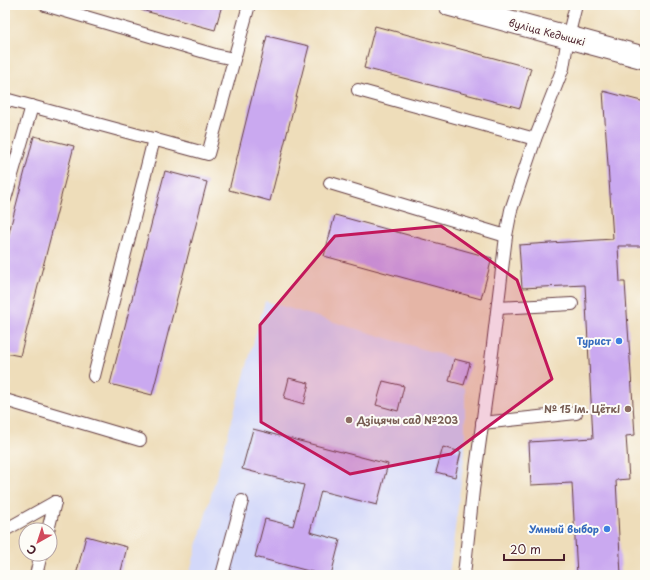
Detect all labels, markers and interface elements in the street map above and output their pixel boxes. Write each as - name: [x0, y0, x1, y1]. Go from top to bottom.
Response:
- street label: вуліца Кедышкі: [507, 14, 587, 50]
- place label: Турист: [577, 333, 612, 348]
- marker: Турист: [614, 336, 624, 346]
- place label: № 15 ім. Цёткі: [544, 401, 620, 416]
- marker: № 15 ім. Цёткі: [623, 404, 633, 414]
- place label: Дзіцячы сад №203: [356, 412, 458, 427]
- marker: Дзіцячы сад №203: [344, 415, 354, 425]
- place label: Умный выбор: [528, 521, 599, 536]
- north arrow: [18, 522, 58, 562]
- marker: Умный выбор: [602, 524, 612, 534]
- scale bar: [504, 536, 564, 562]
- text: 20 m: [510, 540, 541, 558]
- text: С: [23, 541, 40, 559]

